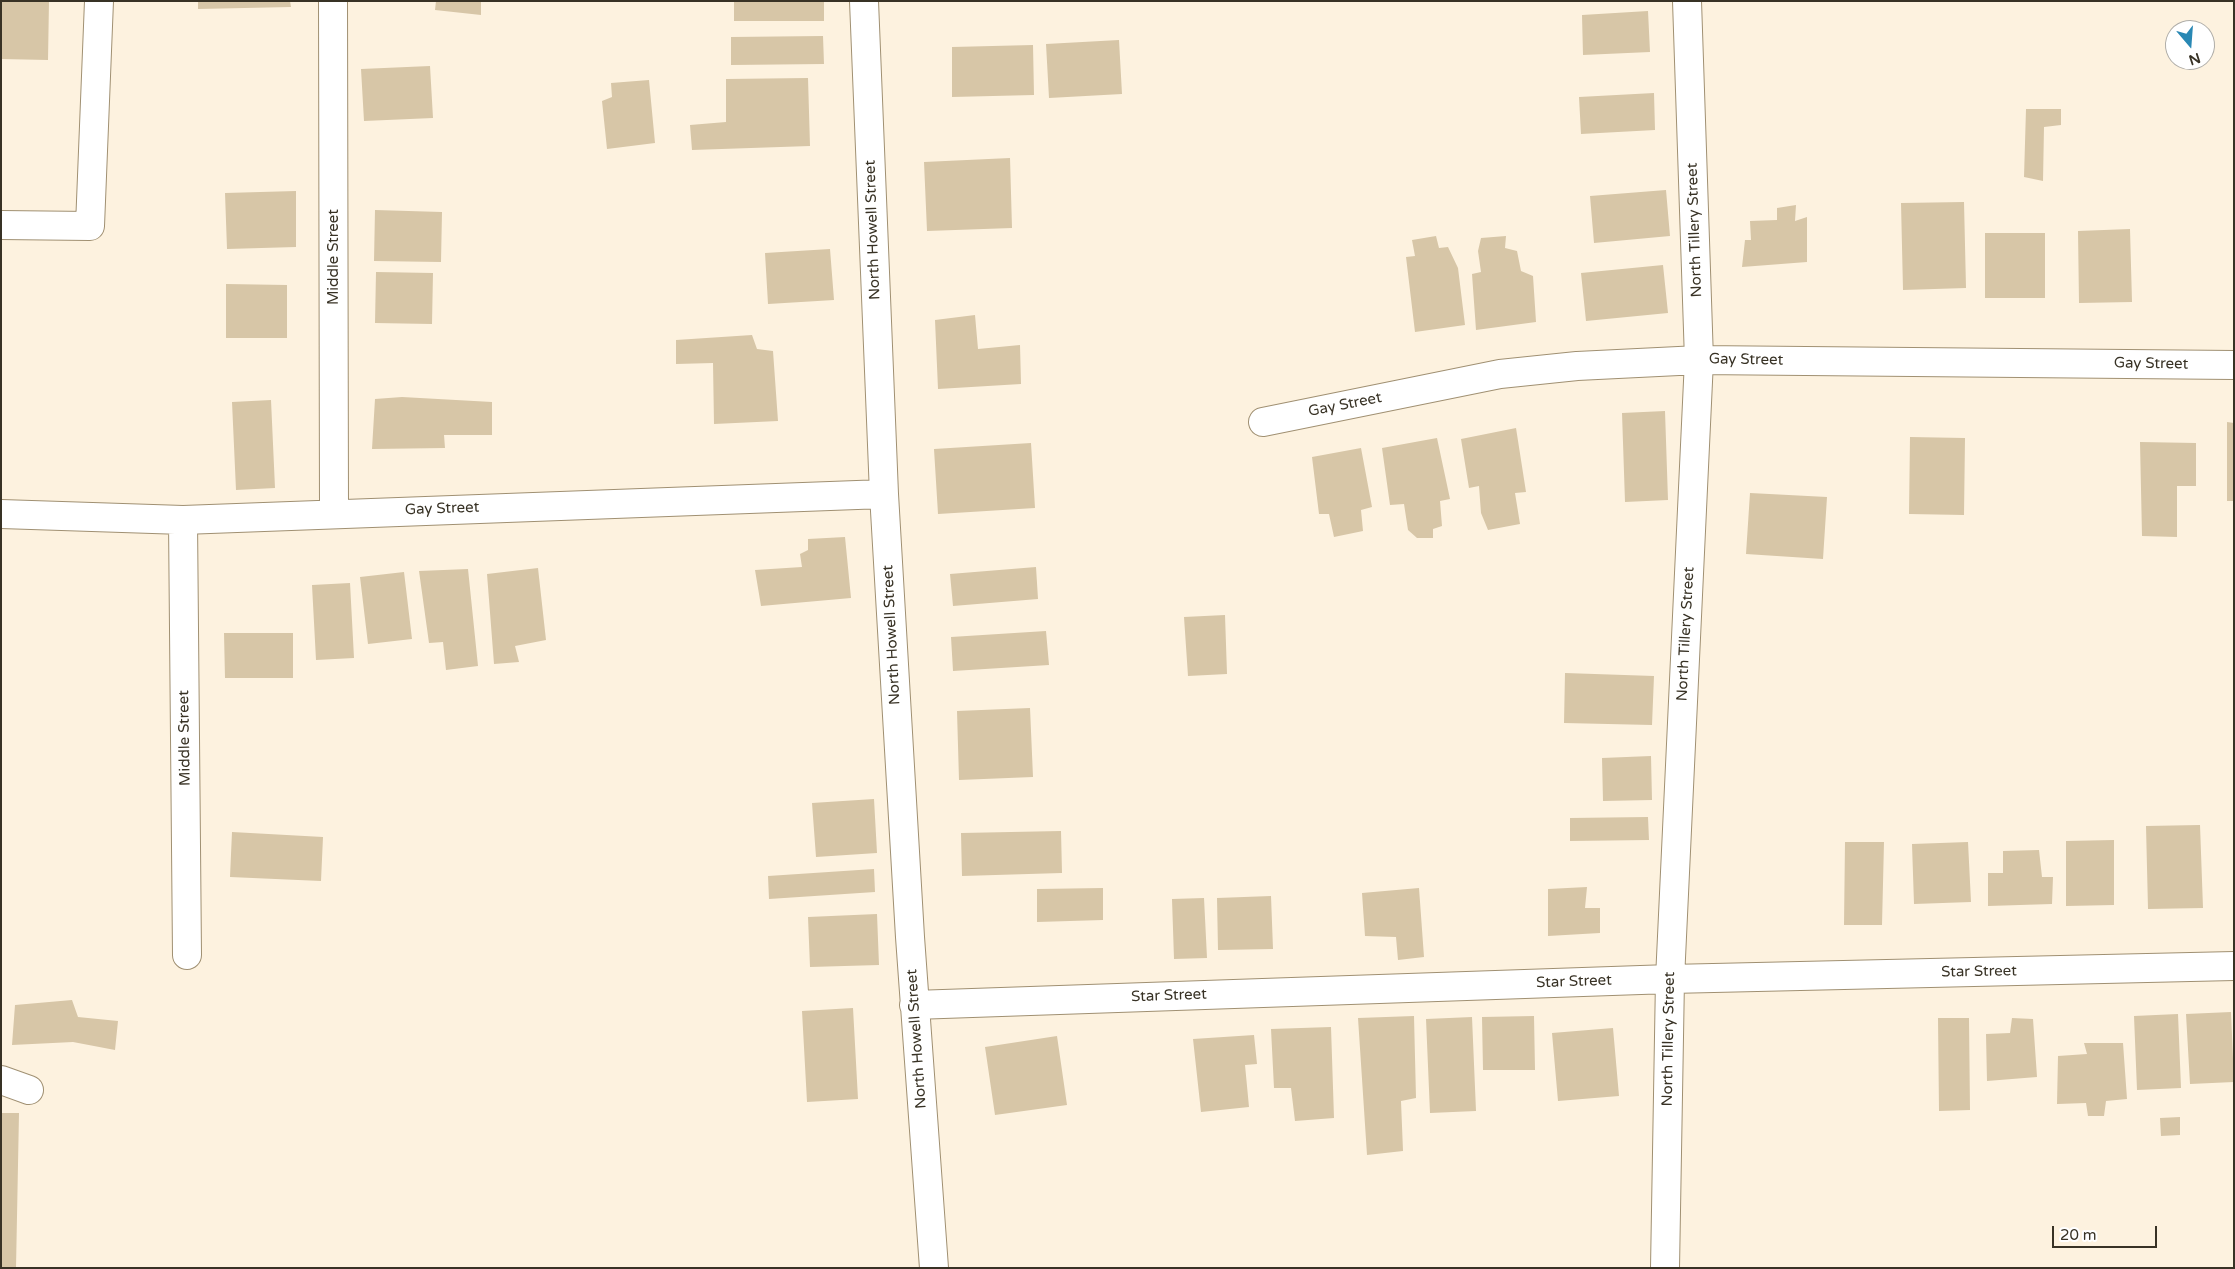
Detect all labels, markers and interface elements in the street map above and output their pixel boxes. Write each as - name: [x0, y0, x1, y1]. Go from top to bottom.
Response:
- north arrow: [2165, 20, 2215, 70]
- text: N: [2187, 49, 2202, 69]
- street label: North Howell Street: [862, 160, 884, 300]
- street label: North Tillery Street: [1684, 162, 1706, 298]
- street label: Middle Street: [325, 209, 343, 305]
- street label: Gay Street: [1709, 350, 1783, 370]
- street label: Gay Street: [2114, 354, 2188, 374]
- street label: Gay Street: [1307, 389, 1383, 421]
- street label: Gay Street: [404, 499, 480, 519]
- street label: North Howell Street: [879, 565, 905, 705]
- street label: North Tillery Street: [1673, 566, 1699, 702]
- street label: Middle Street: [175, 690, 195, 786]
- street label: Star Street: [1941, 962, 2017, 982]
- street label: North Howell Street: [903, 968, 931, 1110]
- street label: North Tillery Street: [1659, 971, 1679, 1107]
- street label: Star Street: [1536, 972, 1612, 992]
- street label: Star Street: [1131, 986, 1207, 1006]
- scale bar: [2055, 1216, 2160, 1248]
- text: 20 m: [2060, 1226, 2097, 1244]

